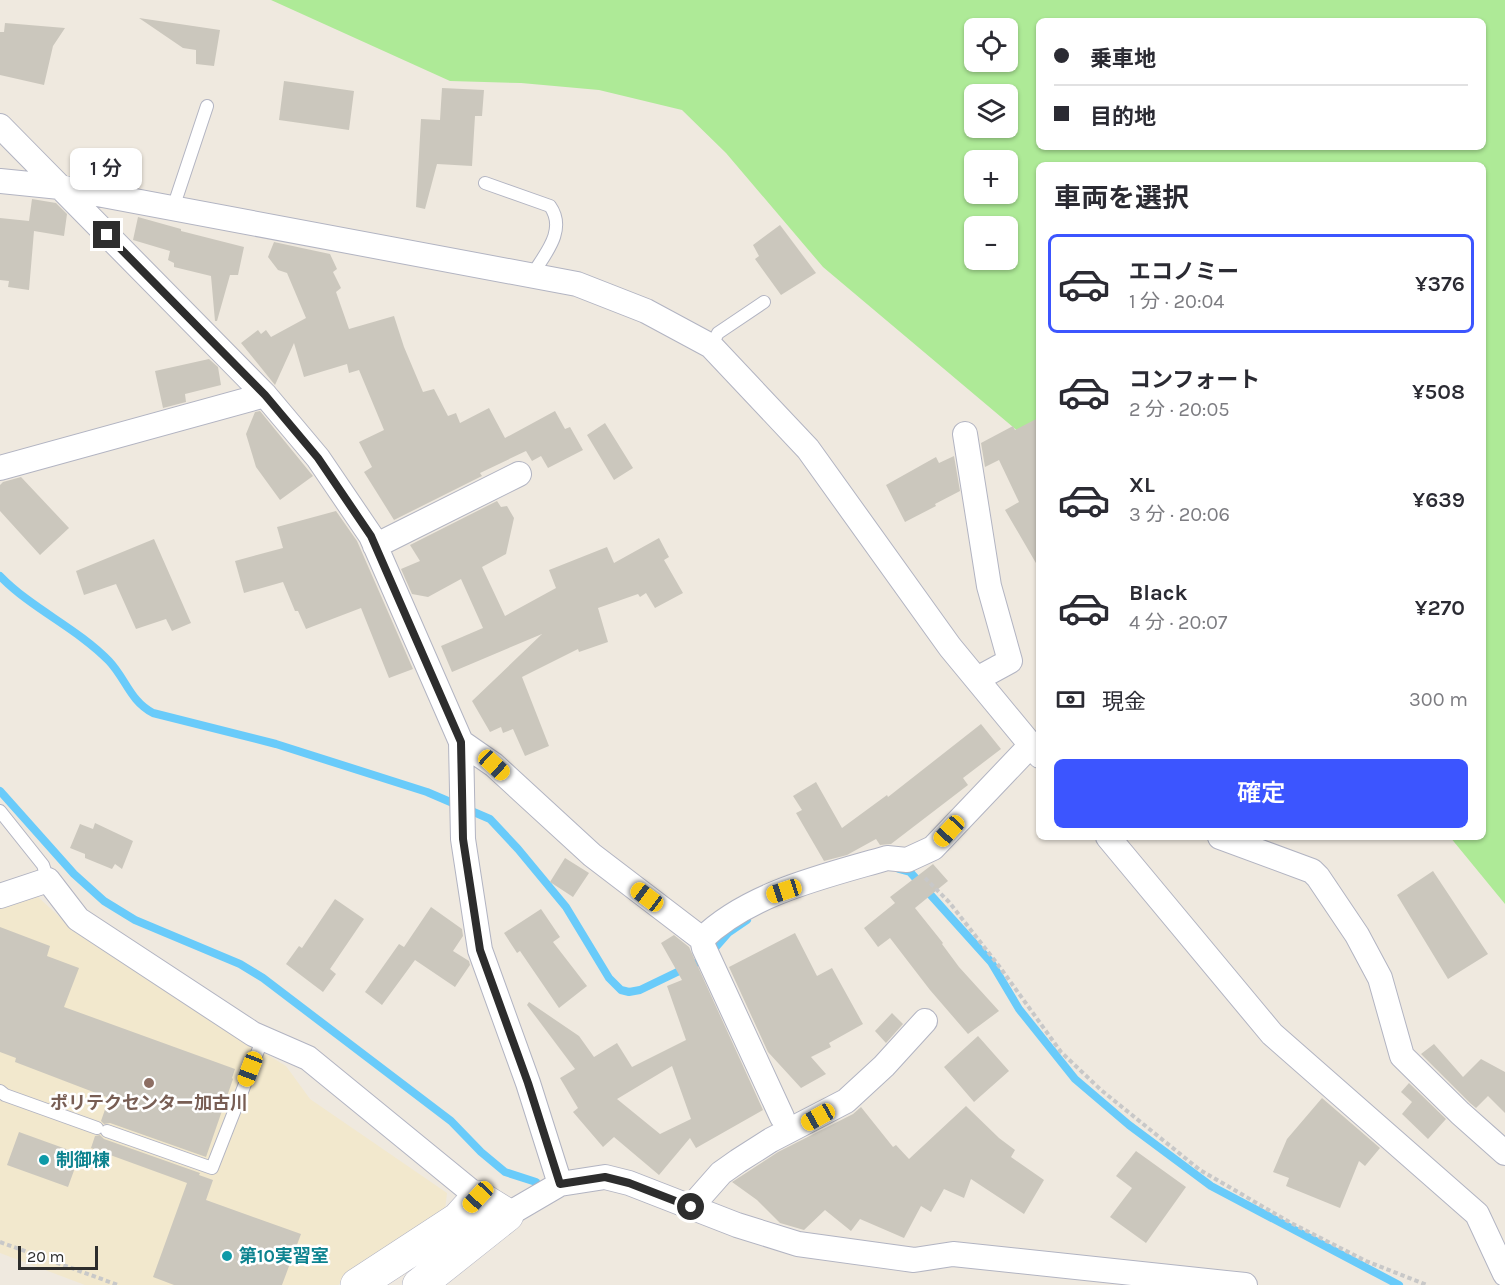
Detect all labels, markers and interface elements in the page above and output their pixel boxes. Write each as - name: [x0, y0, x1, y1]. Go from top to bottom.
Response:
- map controls: [964, 18, 1018, 270]
- button: locate: [964, 18, 1018, 72]
- text: 乗車地: [1090, 46, 1156, 72]
- button: layers: [964, 84, 1018, 138]
- text: 目的地: [1090, 104, 1156, 130]
- callout: 1 分: [71, 148, 143, 190]
- button: +: [964, 150, 1018, 204]
- text: 1 分: [90, 157, 122, 180]
- text: 車両を選択: [1054, 182, 1189, 214]
- button: −: [964, 216, 1018, 270]
- route end: [93, 221, 120, 248]
- icon: car: [1057, 257, 1111, 311]
- text: エコノミー: [1129, 259, 1239, 285]
- text: ¥376: [1415, 271, 1465, 297]
- text: 1 分 · 20:04: [1129, 290, 1225, 313]
- icon: car: [1057, 365, 1111, 419]
- text: コンフォート: [1129, 367, 1260, 393]
- text: ¥508: [1412, 379, 1465, 405]
- text: 2 分 · 20:05: [1129, 398, 1230, 421]
- text: XL: [1129, 472, 1155, 498]
- icon: car: [1057, 473, 1111, 527]
- text: ¥639: [1412, 487, 1465, 513]
- text: 3 分 · 20:06: [1129, 503, 1230, 526]
- text: Black: [1129, 580, 1188, 606]
- icon: car: [1057, 581, 1111, 635]
- text: ¥270: [1415, 595, 1465, 621]
- text: 4 分 · 20:07: [1129, 611, 1227, 634]
- icon: cash: [1054, 683, 1087, 716]
- text: 300 m: [1409, 688, 1468, 711]
- text: 現金: [1102, 689, 1146, 715]
- car: [475, 746, 513, 784]
- button: 確定: [1054, 759, 1468, 828]
- car: [930, 812, 968, 850]
- car: [764, 877, 804, 905]
- car: [627, 879, 667, 915]
- car: [235, 1049, 265, 1089]
- marker: ポリテクセンター加古川: [142, 1076, 156, 1090]
- place label: ポリテクセンター加古川: [50, 1092, 248, 1114]
- car: [798, 1100, 838, 1134]
- place label: 制御棟: [56, 1149, 110, 1171]
- marker: 制御棟: [37, 1153, 51, 1167]
- car: [459, 1178, 497, 1216]
- route start: [677, 1193, 704, 1220]
- scale bar: [18, 1243, 98, 1270]
- place label: 第10実習室: [239, 1245, 329, 1267]
- text: 20 m: [27, 1247, 65, 1266]
- marker: 第10実習室: [220, 1249, 234, 1263]

